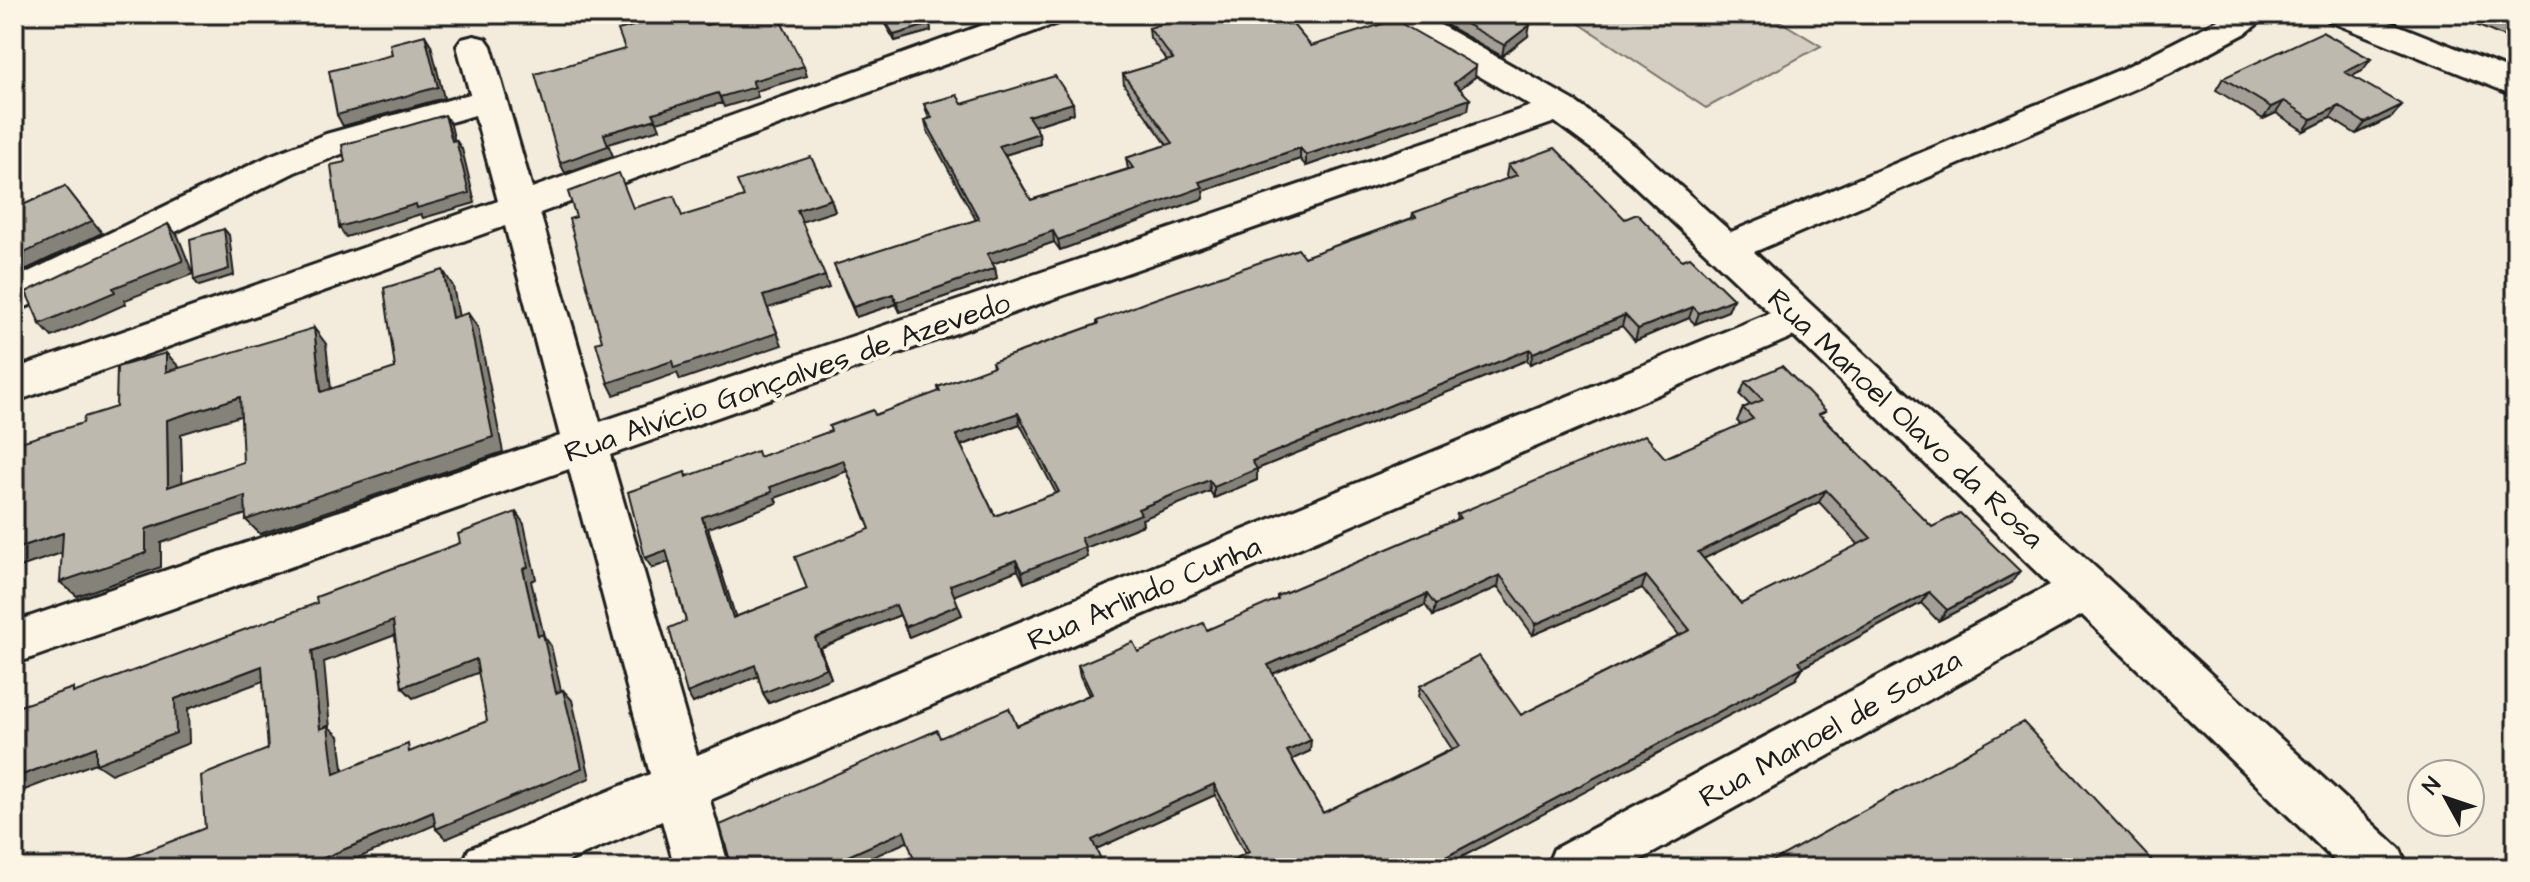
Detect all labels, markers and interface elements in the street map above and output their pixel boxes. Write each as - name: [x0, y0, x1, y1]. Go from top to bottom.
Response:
- street label: Rua Manoel Olavo da Rosa: [1758, 279, 2053, 558]
- street label: Rua Alvício Gonçalves de Azevedo: [559, 282, 1016, 474]
- street label: Rua Arlindo Cunha: [1021, 526, 1268, 662]
- street label: Rua Manoel de Souza: [1692, 639, 1969, 818]
- north arrow: [2406, 758, 2486, 838]
- text: N: [2416, 771, 2448, 801]

